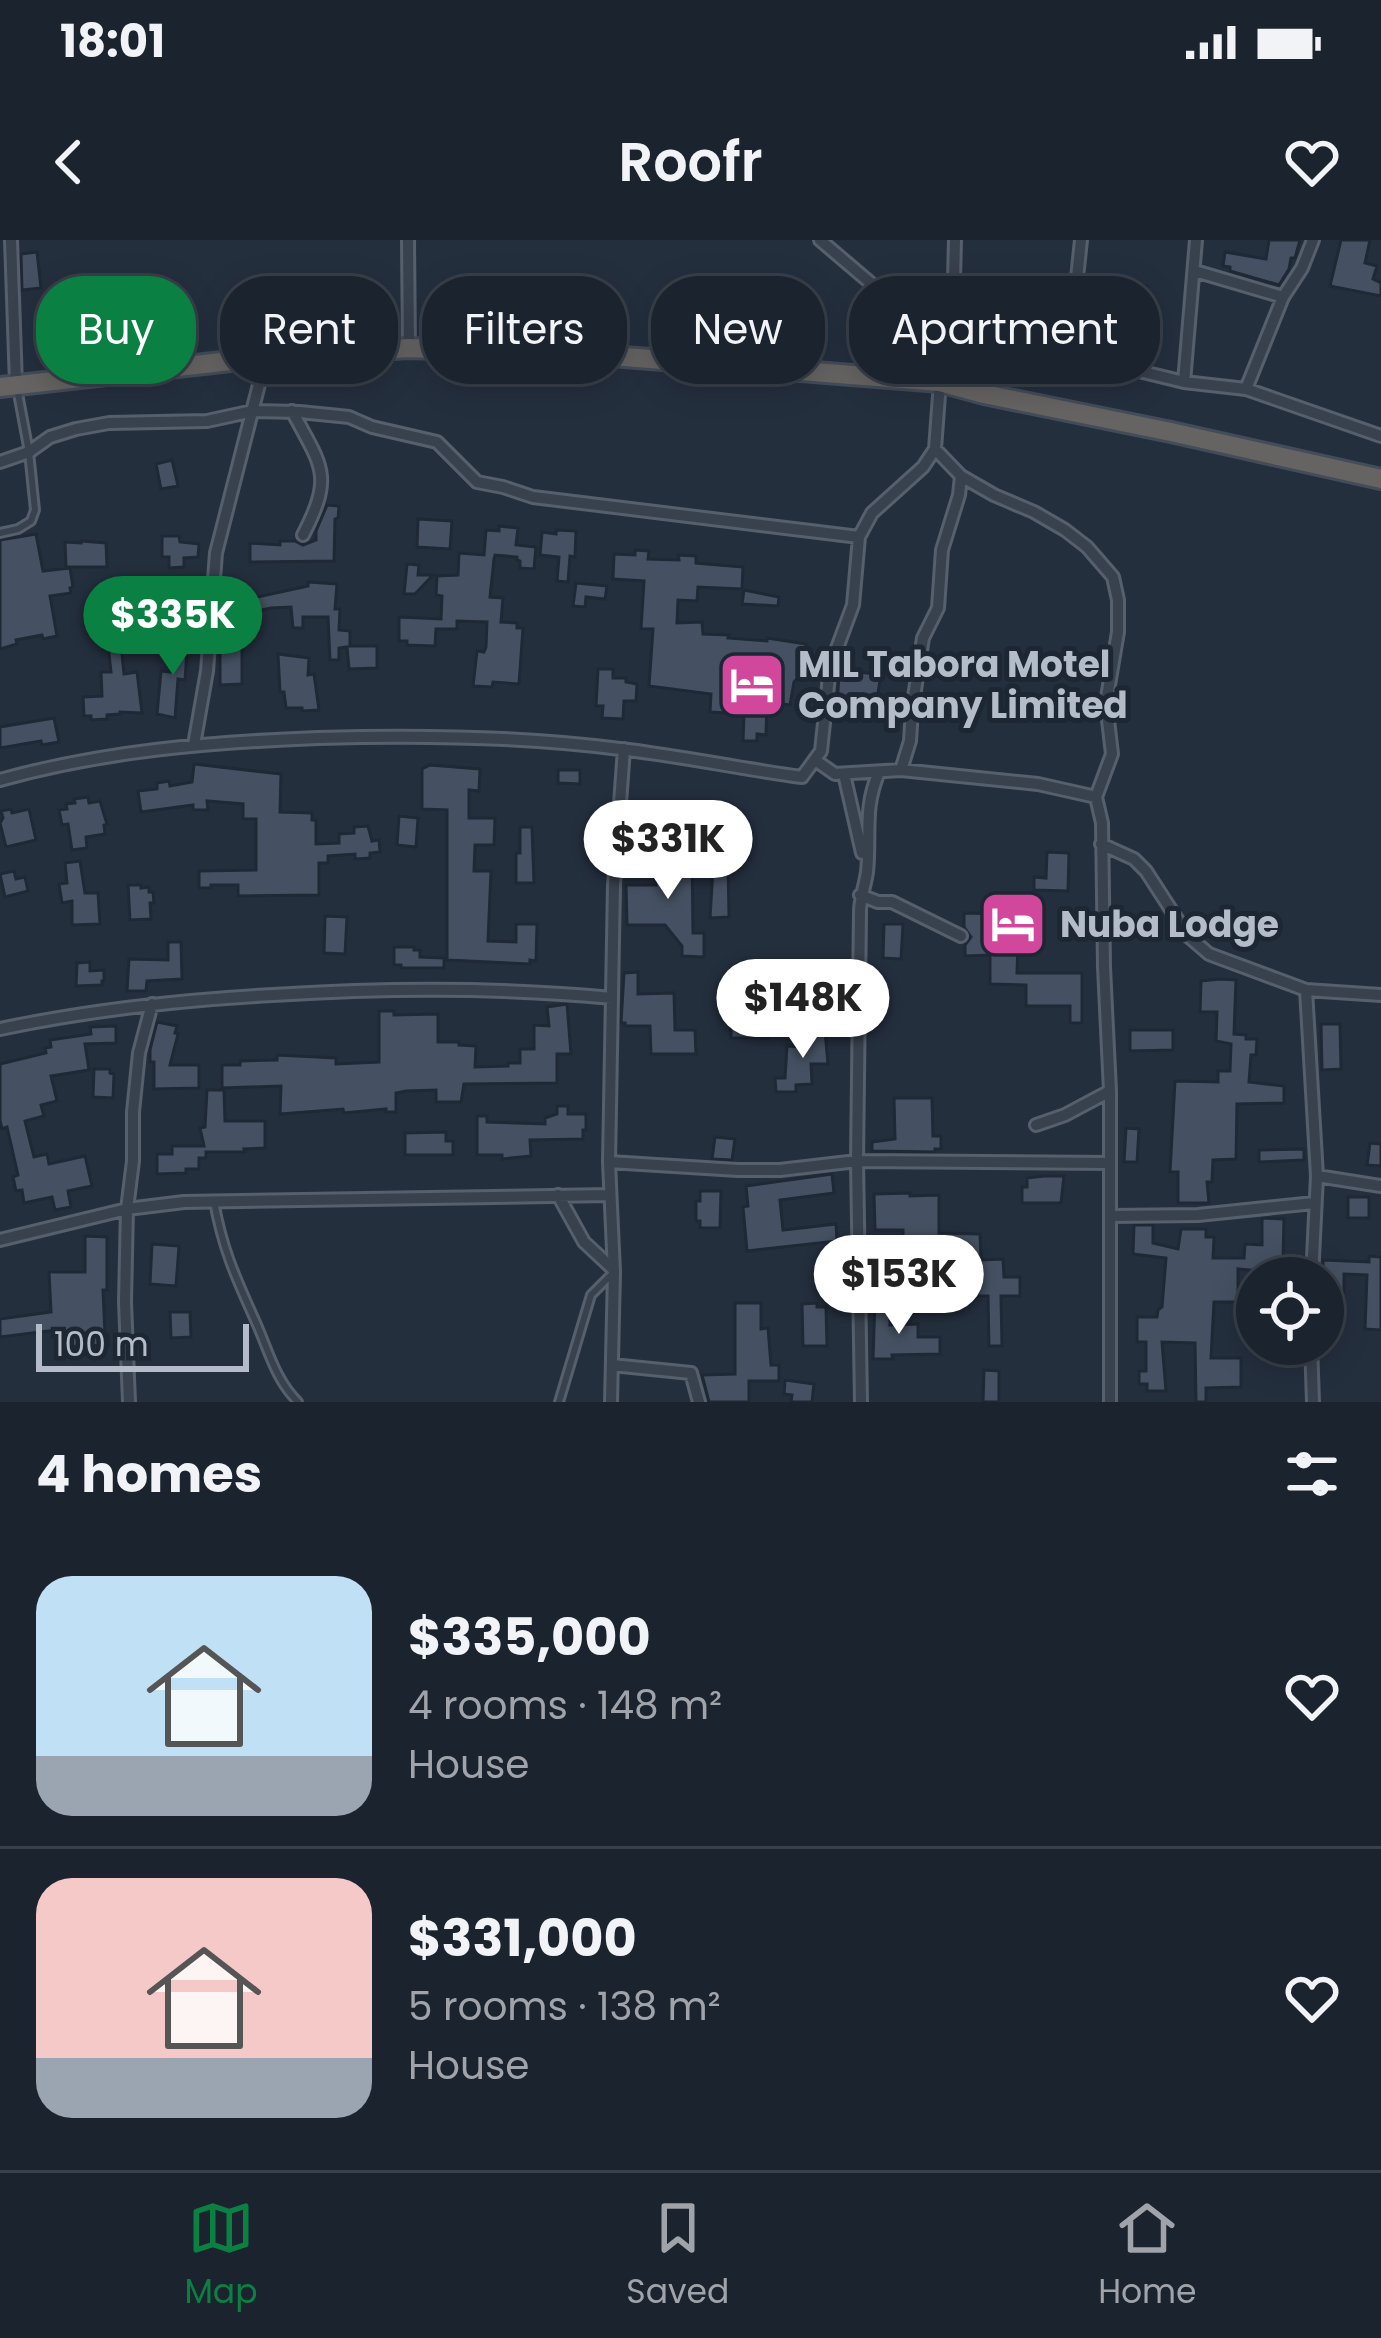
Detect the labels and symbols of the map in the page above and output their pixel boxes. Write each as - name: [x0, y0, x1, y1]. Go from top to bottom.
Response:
- pin: $335K: [89, 576, 257, 678]
- place label: MIL Tabora Motel Company Limited: [798, 639, 1128, 731]
- hotel icon: MIL Tabora Motel Company Limited: [717, 650, 787, 720]
- pin: $331K: [584, 800, 752, 902]
- hotel icon: Nuba Lodge: [978, 889, 1048, 959]
- place label: Nuba Lodge: [1060, 899, 1279, 950]
- pin: $148K: [719, 959, 887, 1061]
- pin: $153K: [815, 1235, 983, 1337]
- scale bar: [36, 1318, 249, 1371]

